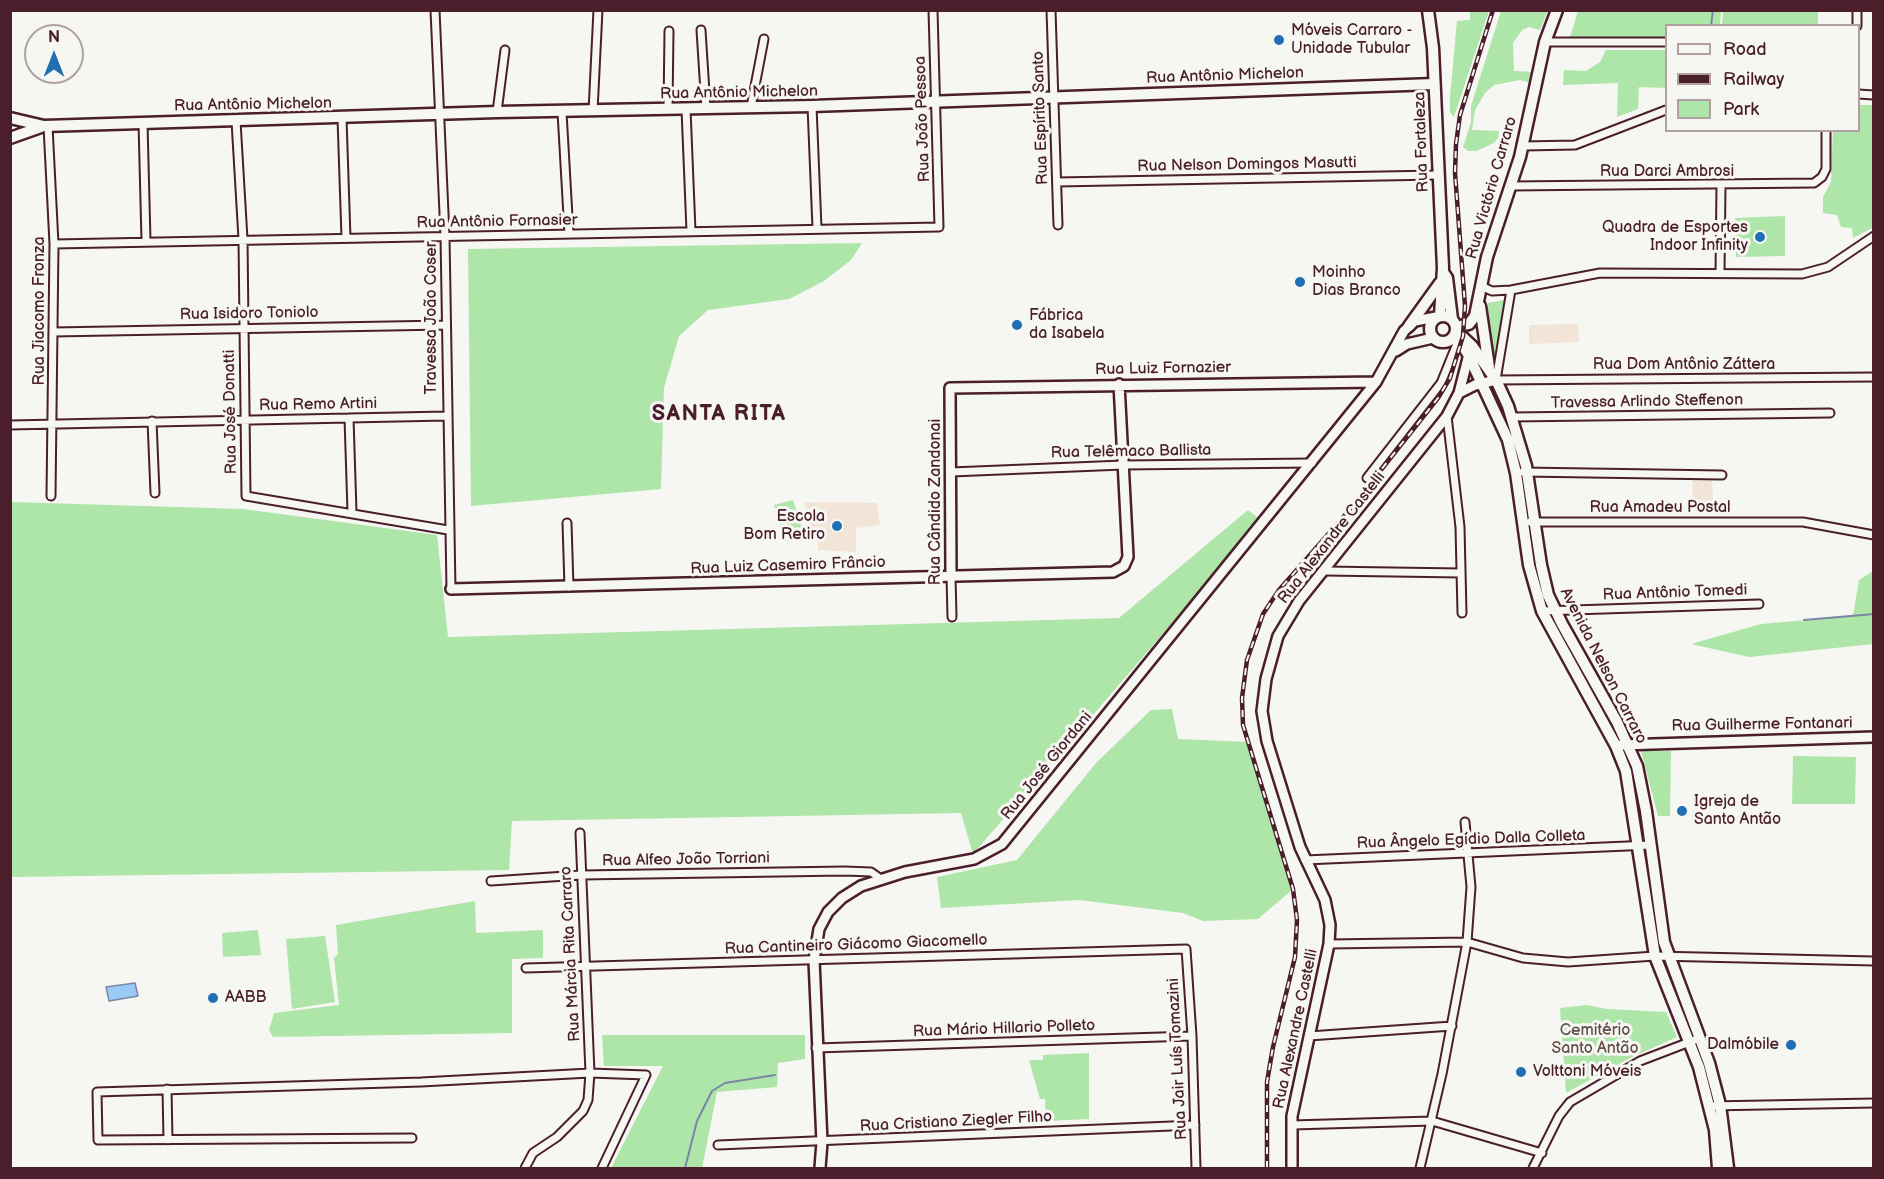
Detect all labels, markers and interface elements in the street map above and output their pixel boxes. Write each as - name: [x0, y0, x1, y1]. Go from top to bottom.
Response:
- place label: Móveis Carraro - Unidade Tubular: [1291, 21, 1412, 59]
- north arrow: [24, 24, 84, 84]
- legend: [1665, 24, 1860, 132]
- text: N: [48, 28, 60, 47]
- marker: Móveis Carraro - Unidade Tubular: [1272, 33, 1286, 47]
- text: Road: [1723, 39, 1767, 60]
- street label: Rua Espírito Santo: [1029, 51, 1053, 185]
- street label: Rua João Pessoa: [911, 56, 935, 182]
- street label: Rua Antônio Michelon: [1146, 64, 1304, 88]
- text: Railway: [1723, 69, 1785, 90]
- street label: Rua Antônio Michelon: [660, 82, 818, 104]
- street label: Rua Fortaleza: [1411, 91, 1433, 193]
- street label: Rua Antônio Michelon: [174, 94, 332, 116]
- text: Park: [1723, 99, 1759, 120]
- street label: Rua Victório Carraro: [1462, 114, 1522, 262]
- street label: Rua Nelson Domingos Masutti: [1137, 153, 1357, 177]
- street label: Rua Darci Ambrosi: [1600, 162, 1734, 182]
- street label: Rua Antônio Fornasier: [416, 211, 578, 233]
- place label: Quadra de Esportes Indoor Infinity: [1602, 218, 1748, 256]
- marker: Quadra de Esportes Indoor Infinity: [1753, 230, 1767, 244]
- street label: Rua Jiacomo Fronza: [30, 237, 50, 385]
- street label: Travessa João Coser: [422, 242, 442, 394]
- place label: Moinho Dias Branco: [1312, 263, 1401, 301]
- marker: Moinho Dias Branco: [1293, 275, 1307, 289]
- street label: Rua Isidoro Toniolo: [179, 303, 319, 325]
- place label: Fábrica da Isabela: [1029, 306, 1104, 344]
- marker: Fábrica da Isabela: [1010, 318, 1024, 332]
- street label: Rua José Donatti: [220, 349, 242, 475]
- street label: Rua Dom Antônio Záttera: [1593, 355, 1775, 375]
- street label: Rua Luiz Fornazier: [1095, 358, 1231, 380]
- street label: Travessa Arlindo Steffenon: [1551, 391, 1743, 413]
- street label: Rua Remo Artini: [259, 394, 377, 416]
- district label: SANTA RITA: [652, 401, 786, 427]
- street label: Rua Cândido Zandonai: [926, 419, 946, 585]
- street label: Rua Telêmaco Ballista: [1051, 441, 1211, 463]
- street label: Rua Alexandre Castelli: [1274, 468, 1390, 608]
- street label: Rua Amadeu Postal: [1589, 498, 1731, 518]
- place label: Escola Bom Retiro: [743, 507, 825, 545]
- marker: Escola Bom Retiro: [830, 519, 844, 533]
- street label: Rua Luiz Casemiro Frâncio: [690, 553, 886, 579]
- street label: Rua Antônio Tomedi: [1602, 581, 1748, 605]
- street label: Avenida Nelson Carraro: [1555, 585, 1651, 747]
- street label: Rua José Giordani: [997, 708, 1097, 824]
- street label: Rua Guilherme Fontanari: [1671, 714, 1853, 736]
- place label: Igreja de Santo Antão: [1694, 792, 1781, 830]
- marker: Igreja de Santo Antão: [1675, 804, 1689, 818]
- street label: Rua Ângelo Egídio Dalla Colleta: [1356, 826, 1586, 854]
- street label: Rua Alfeo João Torriani: [602, 849, 770, 871]
- street label: Rua Márcia Rita Carraro: [557, 866, 585, 1042]
- street label: Rua Cantineiro Giácomo Giacomello: [724, 931, 988, 959]
- street label: Rua Alexandre Castelli: [1270, 947, 1322, 1111]
- street label: Rua Jair Luís Tomazini: [1164, 978, 1192, 1140]
- place label: AABB: [225, 988, 266, 1008]
- marker: AABB: [206, 991, 220, 1005]
- street label: Rua Mário Hillario Polleto: [912, 1016, 1096, 1042]
- park label: Cemitério Santo Antão: [1551, 1021, 1639, 1059]
- place label: Dalmóbile: [1707, 1035, 1779, 1055]
- marker: Dalmóbile: [1784, 1038, 1798, 1052]
- place label: Volttoni Móveis: [1533, 1062, 1641, 1082]
- marker: Volttoni Móveis: [1514, 1065, 1528, 1079]
- street label: Rua Cristiano Ziegler Filho: [859, 1107, 1053, 1137]

